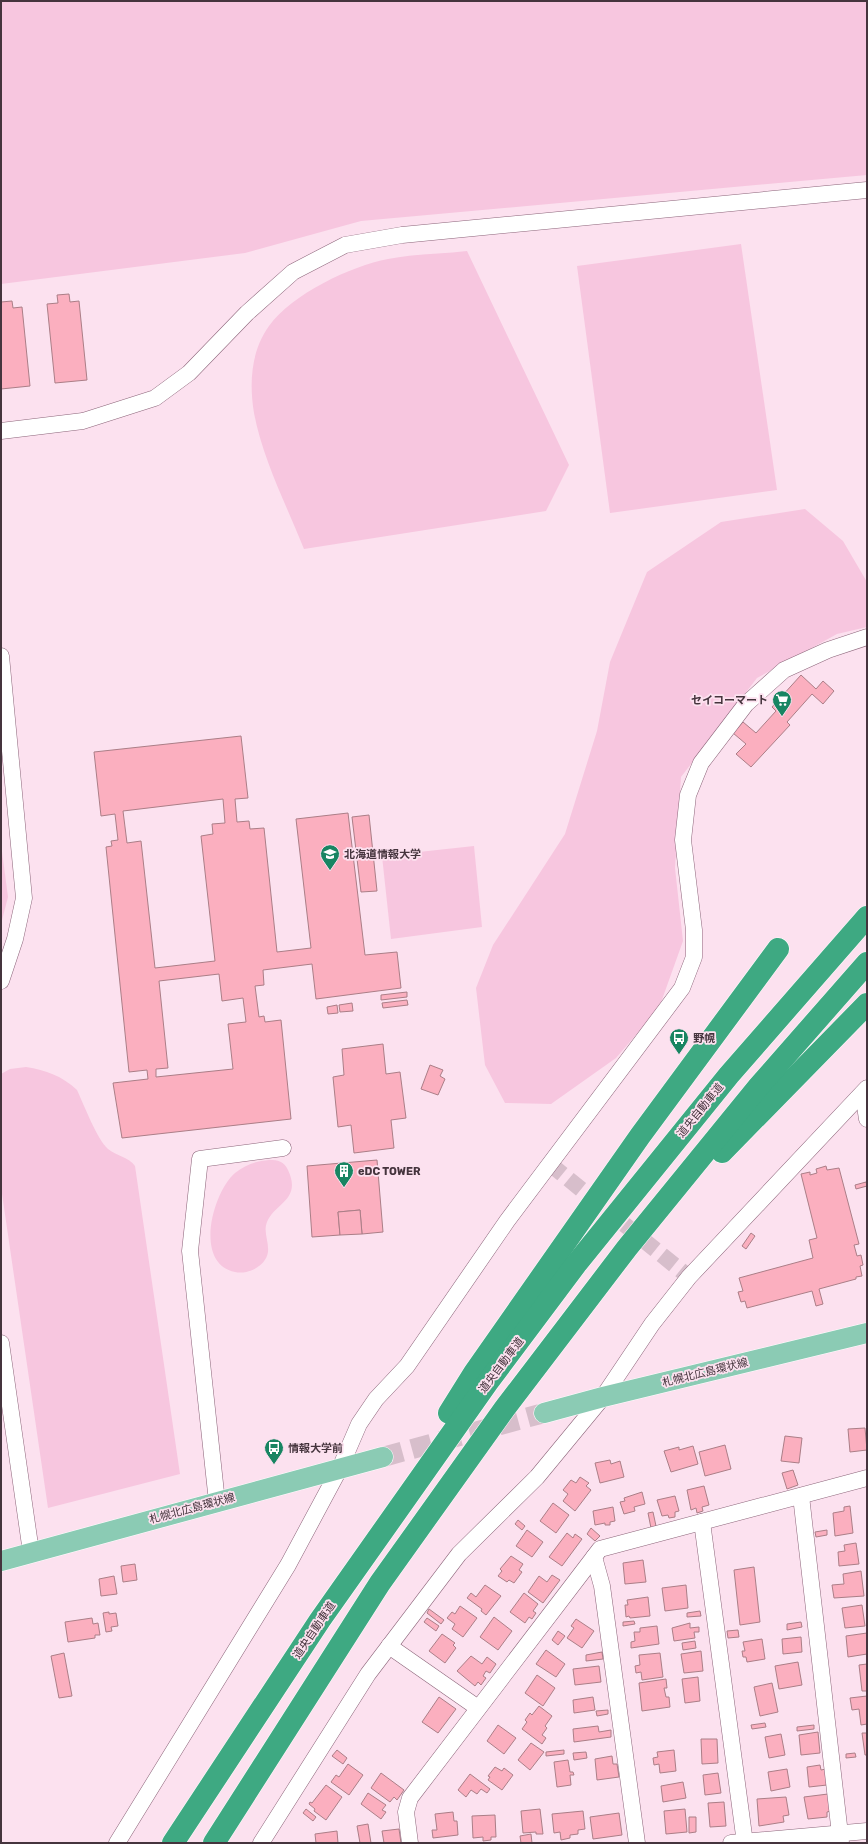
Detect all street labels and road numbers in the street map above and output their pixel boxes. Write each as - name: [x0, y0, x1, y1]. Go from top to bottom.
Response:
- street label: 道央自動車道: [675, 1081, 726, 1140]
- street label: 道央自動車道: [476, 1335, 526, 1396]
- street label: 札幌北広島環状線: [661, 1356, 749, 1389]
- street label: 札幌北広島環状線: [148, 1491, 236, 1526]
- street label: 道央自動車道: [291, 1599, 338, 1661]

